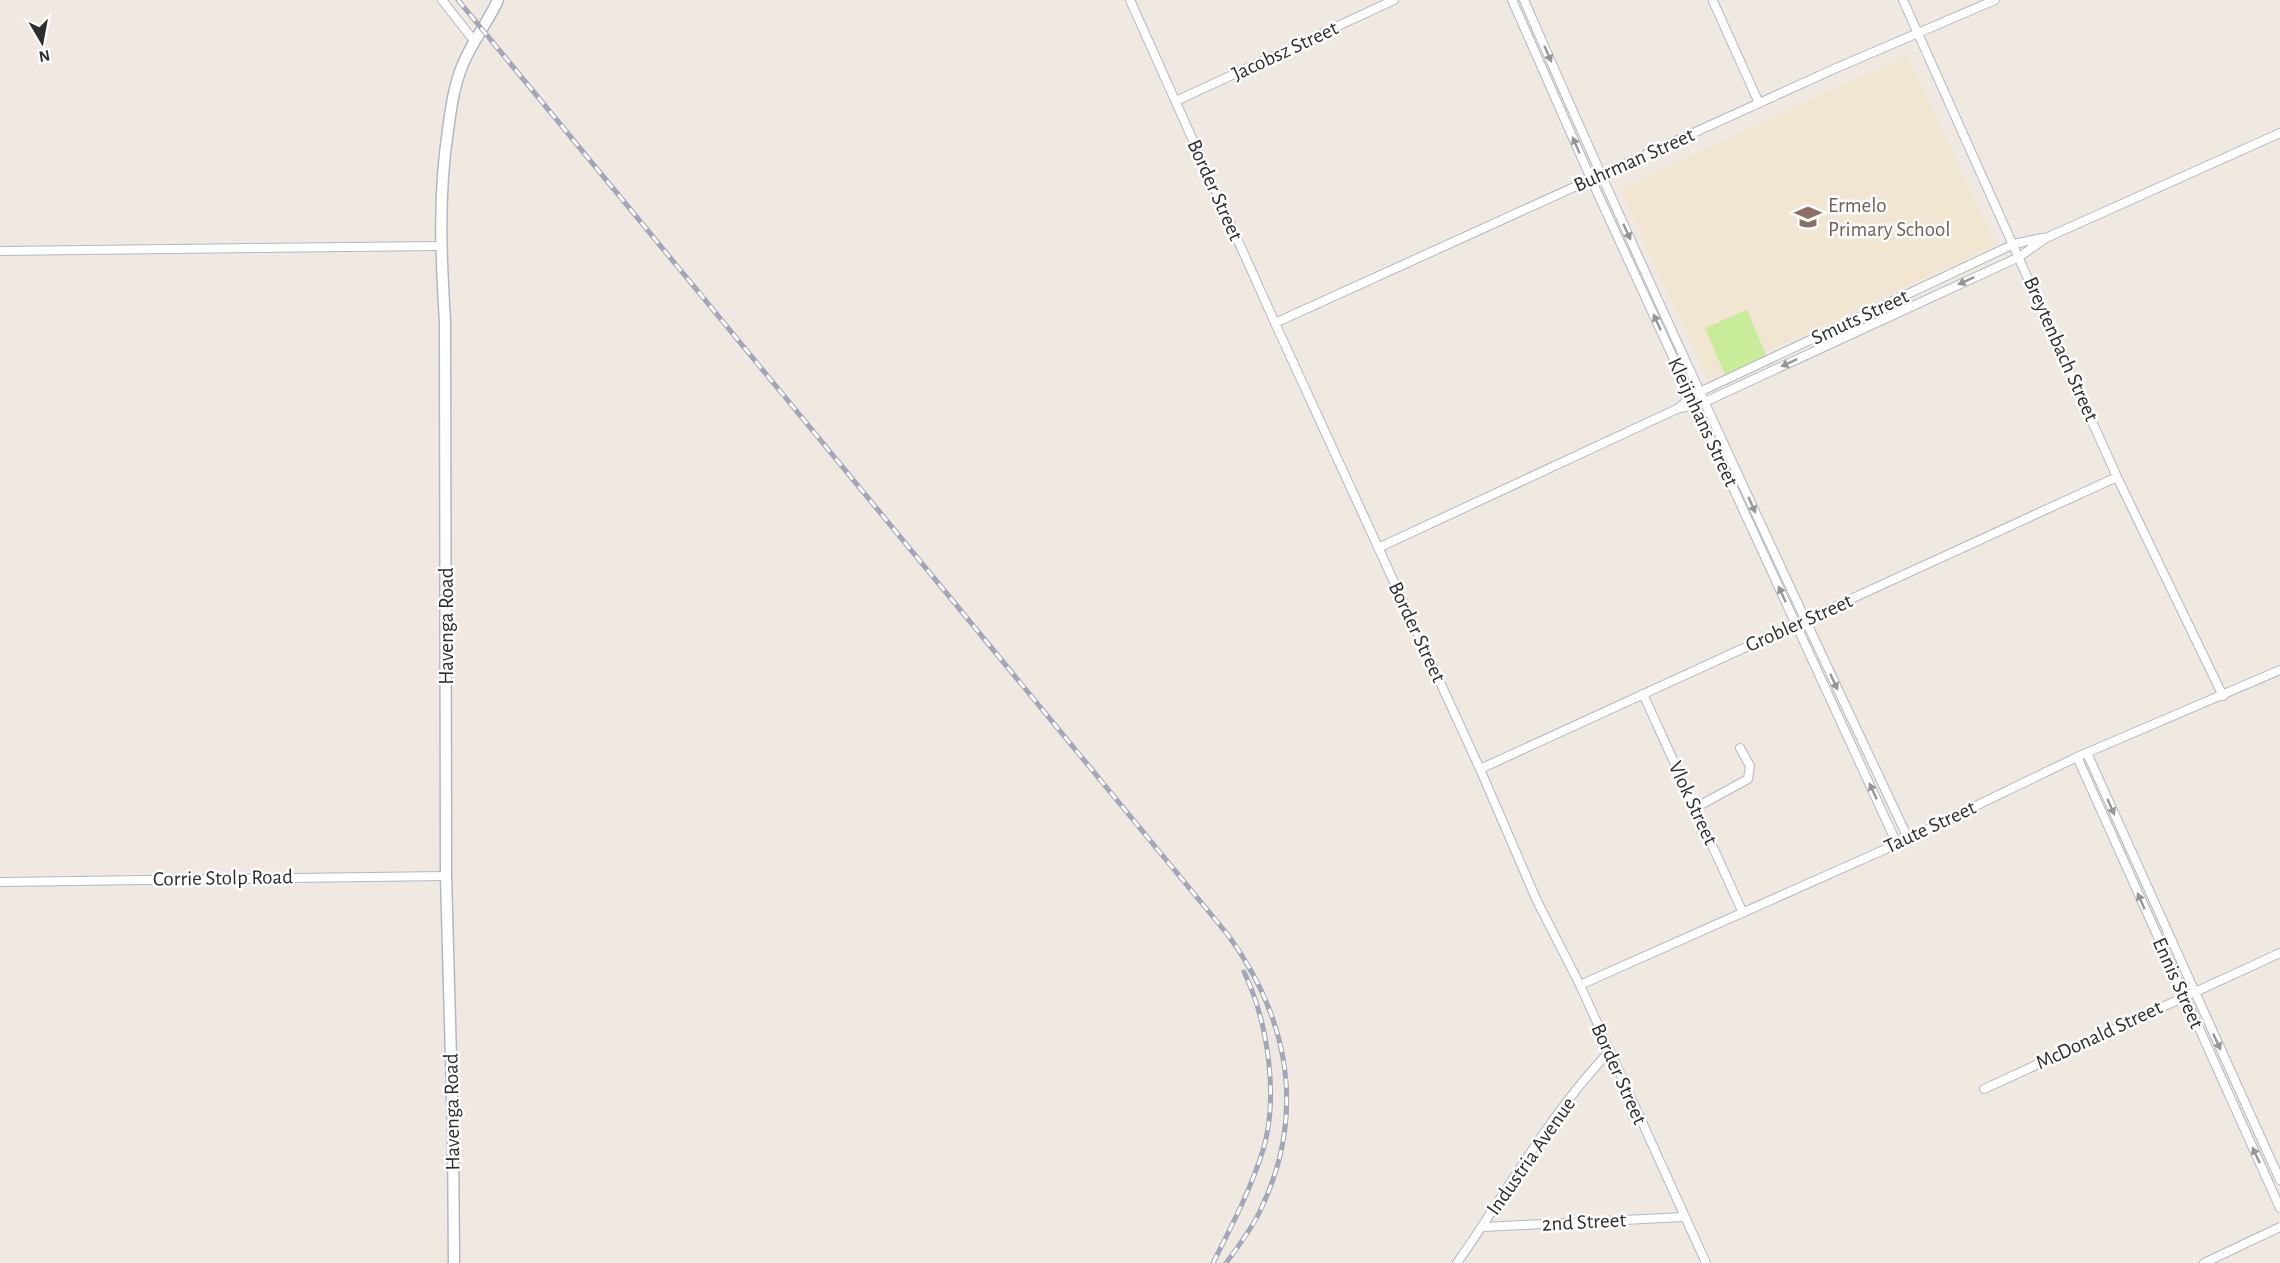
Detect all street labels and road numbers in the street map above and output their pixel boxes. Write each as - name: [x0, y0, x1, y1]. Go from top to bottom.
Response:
- street label: Jacobsz Street: [1229, 17, 1341, 85]
- street label: Buhrman Street: [1571, 124, 1698, 196]
- street label: Border Street: [1183, 136, 1247, 244]
- street label: Breytenbach Street: [2020, 274, 2102, 425]
- street label: Smuts Street: [1808, 285, 1912, 349]
- street label: Kleijnhans Street: [1664, 354, 1742, 490]
- street label: Havenga Road: [436, 567, 457, 685]
- street label: Border Street: [1385, 579, 1450, 686]
- street label: Grobler Street: [1742, 590, 1856, 656]
- street label: Vlok Street: [1665, 758, 1722, 848]
- street label: Taute Street: [1881, 797, 1979, 857]
- street label: Corrie Stolp Road: [153, 866, 293, 890]
- street label: Ennis Street: [2149, 934, 2207, 1032]
- street label: McDonald Street: [2033, 996, 2166, 1073]
- street label: Border Street: [1587, 1020, 1651, 1128]
- street label: Havenga Road: [440, 1053, 464, 1171]
- street label: Industria Avenue: [1483, 1093, 1579, 1219]
- street label: 2nd Street: [1541, 1209, 1627, 1235]

